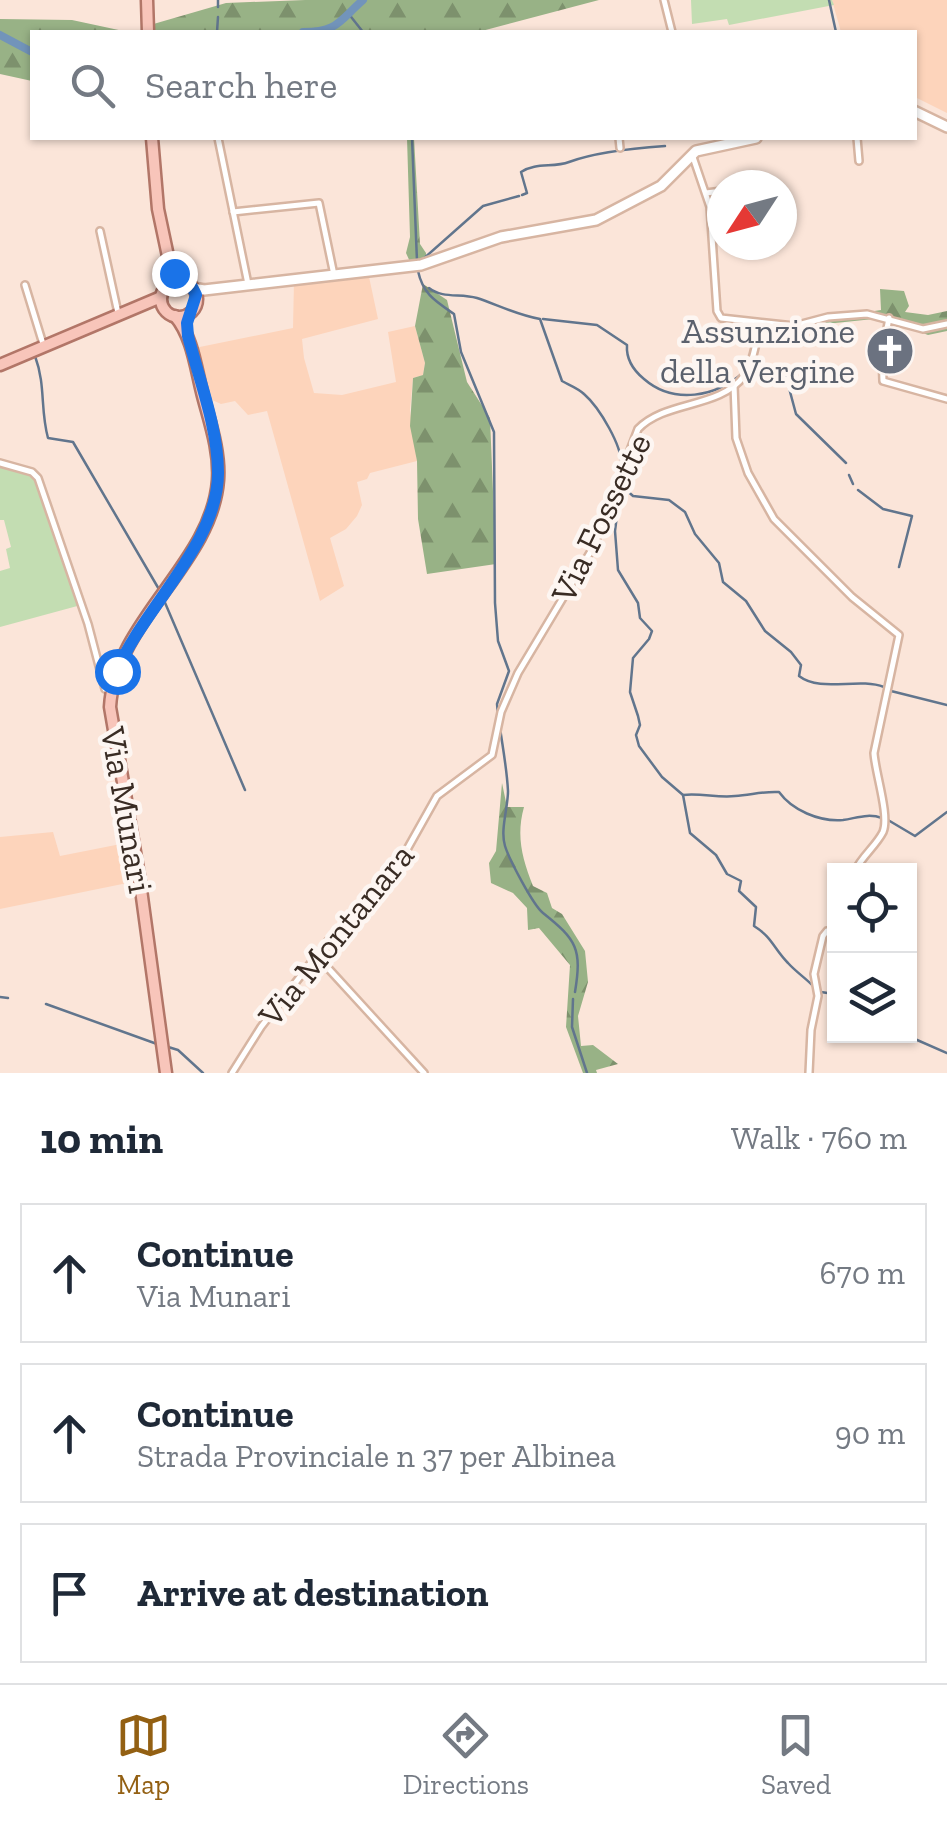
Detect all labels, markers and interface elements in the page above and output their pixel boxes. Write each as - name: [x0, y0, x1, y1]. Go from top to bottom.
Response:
- search box: [30, 30, 917, 140]
- icon: search: [65, 58, 120, 113]
- text: Search here: [145, 62, 337, 108]
- north arrow: [707, 170, 797, 260]
- route end: [152, 251, 198, 297]
- place label: Assunzione della Vergine: [660, 310, 855, 392]
- church icon: Assunzione della Vergine: [864, 325, 916, 377]
- street label: Via Fossette: [542, 427, 660, 610]
- route start: [95, 649, 141, 695]
- street label: Via Munari: [92, 723, 162, 897]
- street label: Via Montanara: [249, 835, 423, 1036]
- map controls: [827, 863, 917, 1043]
- button: locate: [827, 863, 917, 953]
- button: layers: [827, 953, 917, 1043]
- text: 10 min: [40, 1113, 163, 1164]
- text: Walk · 760 m: [731, 1119, 907, 1157]
- text: Continue: [137, 1231, 294, 1277]
- icon: ahead: [42, 1246, 97, 1301]
- text: 670 m: [820, 1254, 905, 1292]
- text: Via Munari: [137, 1277, 291, 1315]
- text: Continue: [137, 1391, 294, 1437]
- icon: ahead: [42, 1406, 97, 1461]
- text: 90 m: [835, 1414, 905, 1452]
- text: Strada Provinciale n 37 per Albinea: [137, 1437, 616, 1475]
- icon: arrive: [42, 1566, 97, 1621]
- text: Arrive at destination: [137, 1570, 488, 1616]
- tab: Map: [116, 1708, 171, 1801]
- tab: Directions: [403, 1708, 529, 1801]
- tab: Saved: [761, 1708, 831, 1801]

